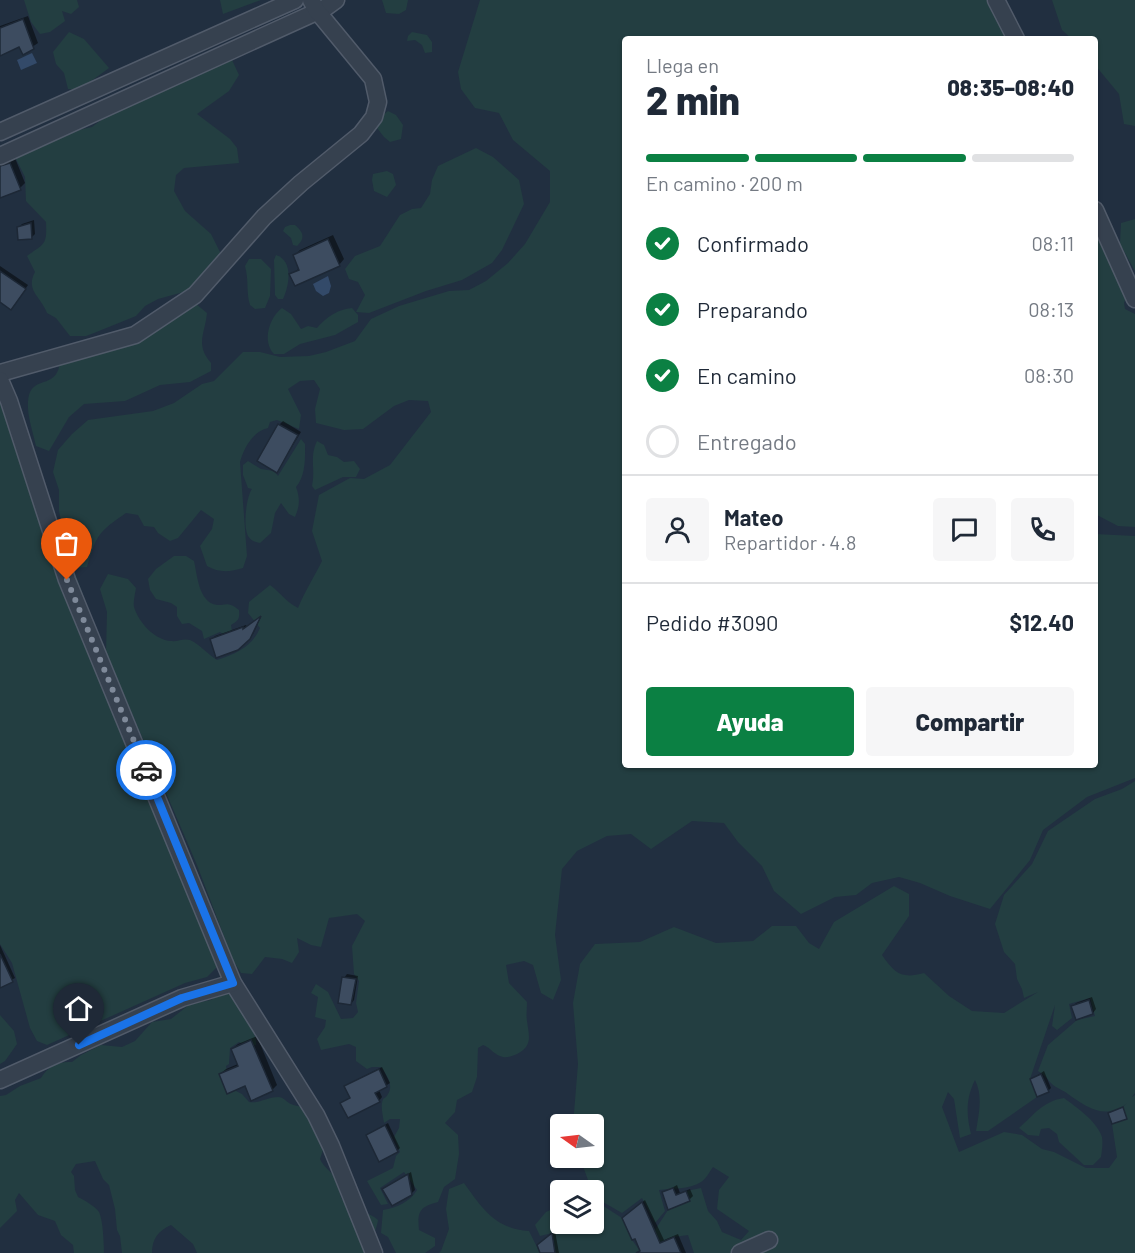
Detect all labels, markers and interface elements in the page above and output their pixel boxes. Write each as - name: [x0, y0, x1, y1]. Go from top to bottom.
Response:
- text: Llega en: [646, 53, 719, 77]
- text: 08:35–08:40: [947, 74, 1074, 100]
- text: 2 min: [646, 76, 740, 123]
- text: En camino · 200 m: [646, 171, 803, 195]
- icon: check: [646, 227, 679, 260]
- text: Confirmado: [697, 230, 809, 256]
- text: 08:11: [1031, 231, 1074, 255]
- icon: check: [646, 293, 679, 326]
- text: Preparando: [697, 296, 808, 322]
- text: 08:13: [1028, 297, 1074, 321]
- icon: check: [646, 359, 679, 392]
- text: En camino: [697, 362, 797, 388]
- text: 08:30: [1024, 363, 1074, 387]
- text: Entregado: [697, 428, 797, 454]
- button: person: [646, 498, 709, 561]
- button: chat: [933, 498, 996, 561]
- button: phone: [1011, 498, 1074, 561]
- text: Mateo: [724, 504, 784, 530]
- pin: [41, 518, 92, 580]
- icon: bag: [50, 527, 83, 560]
- text: Repartidor · 4.8: [724, 530, 856, 554]
- text: Pedido #3090: [646, 609, 779, 635]
- text: $12.40: [1010, 609, 1074, 635]
- button: Ayuda: [646, 687, 854, 756]
- button: Compartir: [866, 687, 1074, 756]
- courier: [116, 740, 176, 800]
- icon: car: [130, 754, 163, 787]
- pin: [53, 983, 104, 1045]
- icon: home: [62, 992, 95, 1025]
- north arrow: [550, 1114, 604, 1168]
- map controls: [550, 1114, 604, 1234]
- button: layers: [550, 1180, 604, 1234]

